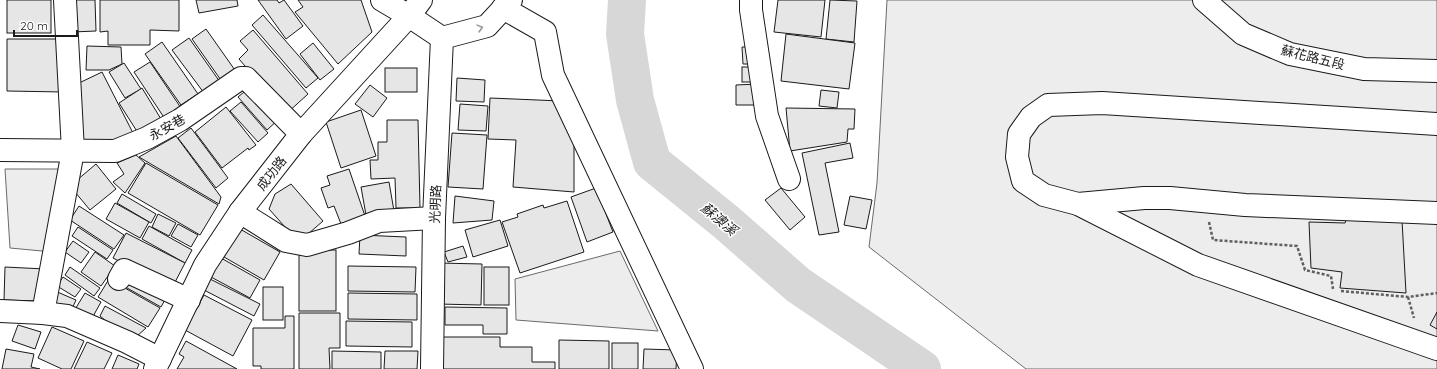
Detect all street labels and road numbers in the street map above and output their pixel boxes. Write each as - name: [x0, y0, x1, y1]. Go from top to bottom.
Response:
- street label: 蘇花路五段: [1280, 41, 1346, 73]
- street label: 永安巷: [146, 111, 188, 143]
- street label: 成功路: [253, 153, 289, 193]
- street label: 光明路: [426, 184, 444, 224]

